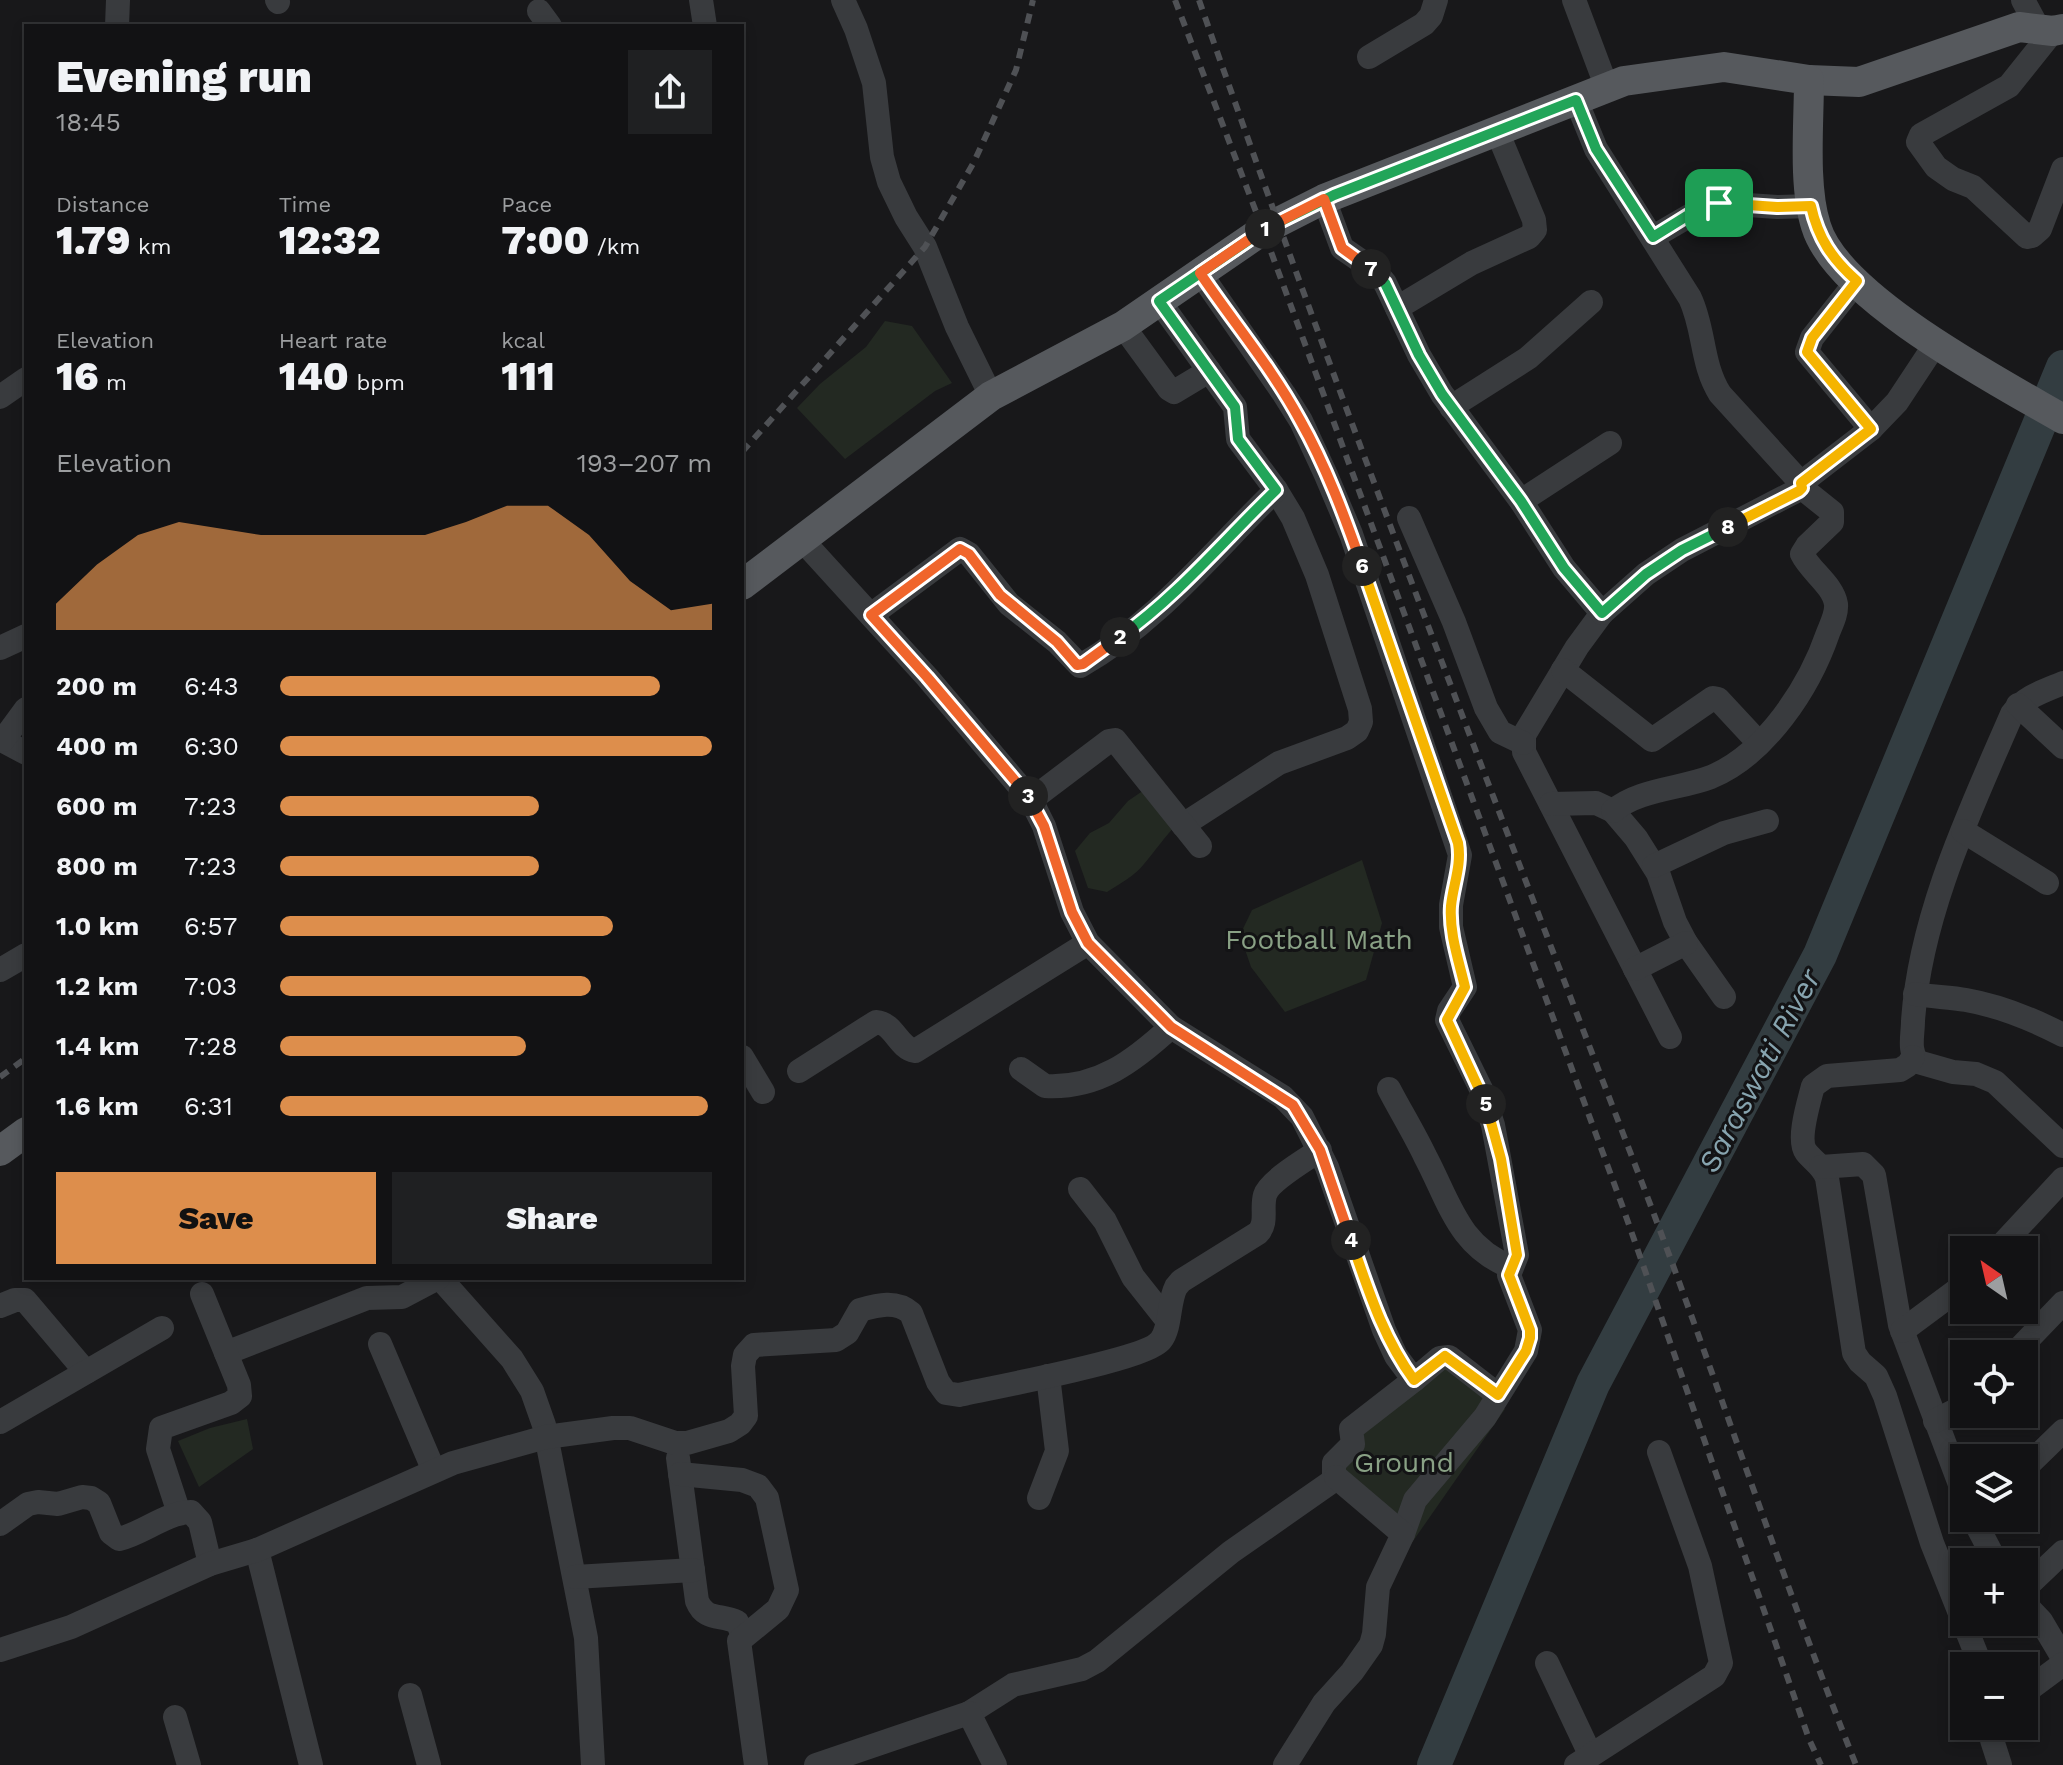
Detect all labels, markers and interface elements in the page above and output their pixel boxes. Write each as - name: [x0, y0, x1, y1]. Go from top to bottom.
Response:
- button: share: [628, 50, 712, 134]
- text: Evening run: [56, 51, 312, 103]
- text: 18:45: [56, 107, 121, 137]
- pin: [1685, 169, 1753, 237]
- icon: arrive: [1697, 181, 1741, 225]
- text: Distance: [56, 192, 150, 217]
- text: Time: [279, 192, 331, 217]
- text: Pace: [501, 192, 552, 217]
- pin: 1: [1245, 209, 1285, 249]
- text: 1: [1260, 216, 1270, 241]
- text: 1.79: [56, 217, 131, 264]
- text: 12:32: [279, 217, 381, 264]
- text: 7:00: [501, 217, 590, 264]
- text: km: [131, 234, 172, 259]
- text: /km: [590, 234, 640, 259]
- pin: 7: [1351, 249, 1391, 289]
- text: 7: [1364, 256, 1378, 281]
- text: Elevation: [56, 328, 154, 353]
- text: Heart rate: [279, 328, 387, 353]
- text: kcal: [501, 328, 545, 353]
- text: 16: [56, 353, 99, 400]
- text: 140: [279, 353, 349, 400]
- text: 111: [501, 353, 555, 400]
- text: m: [99, 370, 127, 395]
- text: bpm: [349, 370, 405, 395]
- text: Elevation: [56, 448, 172, 478]
- text: 193–207 m: [577, 448, 712, 478]
- pin: 8: [1708, 507, 1748, 547]
- text: 8: [1721, 514, 1735, 539]
- pin: 6: [1342, 546, 1382, 586]
- text: 6: [1355, 553, 1369, 578]
- pin: 2: [1100, 617, 1140, 657]
- text: 2: [1113, 624, 1127, 649]
- text: 200 m: [56, 671, 137, 701]
- text: 6:43: [184, 671, 239, 701]
- text: 400 m: [56, 731, 138, 761]
- text: 6:30: [184, 731, 239, 761]
- pin: 3: [1008, 776, 1048, 816]
- text: 3: [1021, 783, 1035, 808]
- text: 600 m: [56, 791, 137, 821]
- text: 7:23: [184, 791, 237, 821]
- text: 800 m: [56, 851, 138, 881]
- text: 7:23: [184, 851, 237, 881]
- text: 1.0 km: [56, 911, 139, 941]
- text: 6:57: [184, 911, 237, 941]
- park label: Football Math: [1225, 923, 1413, 956]
- water label: Saraswati River: [1691, 962, 1828, 1179]
- text: 1.2 km: [56, 971, 138, 1001]
- text: 7:03: [184, 971, 237, 1001]
- text: 1.4 km: [56, 1031, 140, 1061]
- text: 7:28: [184, 1031, 237, 1061]
- pin: 5: [1466, 1084, 1506, 1124]
- text: 1.6 km: [56, 1091, 139, 1121]
- text: 6:31: [184, 1091, 233, 1121]
- text: 5: [1480, 1091, 1492, 1116]
- button: Save: [56, 1172, 376, 1264]
- button: Share: [392, 1172, 712, 1264]
- pin: 4: [1331, 1220, 1371, 1260]
- text: 4: [1344, 1227, 1358, 1252]
- north arrow: [1950, 1236, 2038, 1324]
- map controls: [1950, 1236, 2038, 1740]
- button: locate: [1950, 1340, 2038, 1428]
- button: layers: [1950, 1444, 2038, 1532]
- park label: Ground: [1354, 1446, 1454, 1479]
- button: +: [1950, 1548, 2038, 1636]
- button: −: [1950, 1652, 2038, 1740]

